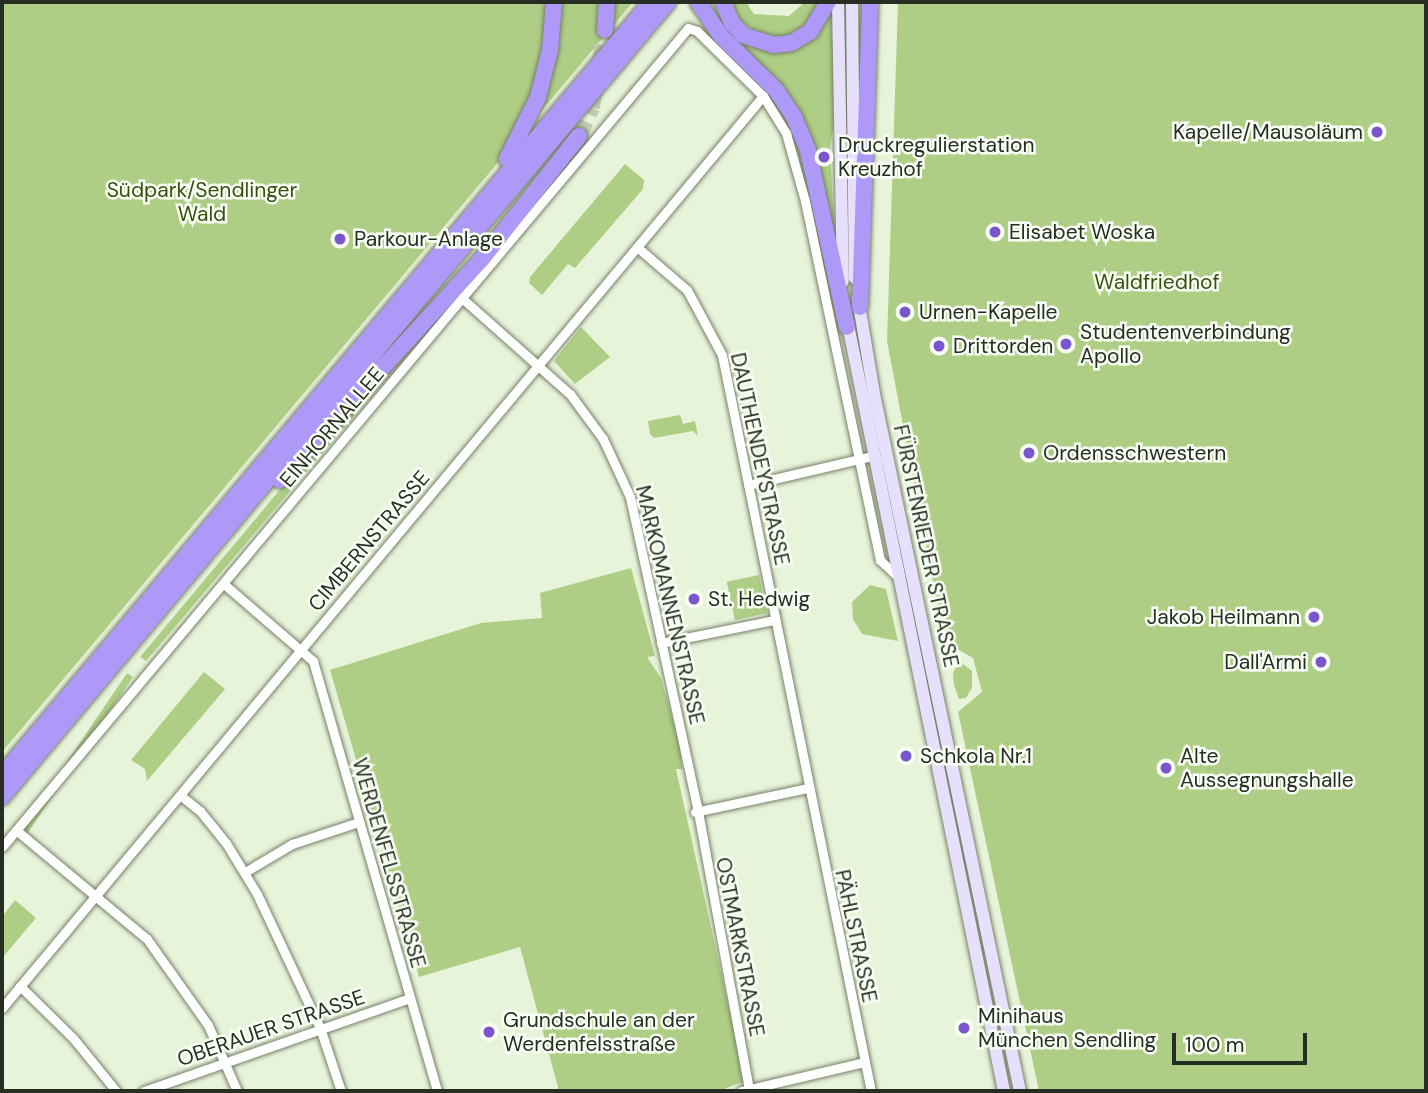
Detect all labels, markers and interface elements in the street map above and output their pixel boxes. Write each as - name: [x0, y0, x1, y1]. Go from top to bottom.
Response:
- place label: Kapelle/Mausoläum: [1173, 119, 1363, 145]
- marker: Kapelle/Mausoläum: [1369, 124, 1385, 140]
- place label: Druckregulierstation Kreuzhof: [838, 132, 1034, 182]
- marker: Druckregulierstation Kreuzhof: [816, 149, 832, 165]
- park label: Südpark/Sendlinger Wald: [107, 177, 297, 227]
- place label: Elisabet Woska: [1009, 219, 1155, 245]
- marker: Elisabet Woska: [987, 224, 1003, 240]
- place label: Parkour-Anlage: [354, 226, 503, 252]
- marker: Parkour-Anlage: [332, 231, 348, 247]
- park label: Waldfriedhof: [1094, 269, 1220, 295]
- place label: Urnen-Kapelle: [919, 299, 1058, 325]
- marker: Urnen-Kapelle: [897, 304, 913, 320]
- place label: Studentenverbindung Apollo: [1080, 319, 1291, 369]
- place label: Drittorden: [953, 333, 1053, 359]
- marker: Studentenverbindung Apollo: [1058, 336, 1074, 352]
- marker: Drittorden: [931, 338, 947, 354]
- street label: DAUTHENDEYSTRASSE: [725, 350, 795, 568]
- street label: EINHORNALLEE: [275, 362, 389, 492]
- street label: FÜRSTENRIEDER STRASSE: [888, 422, 964, 670]
- place label: Ordensschwestern: [1043, 440, 1226, 466]
- marker: Ordensschwestern: [1021, 445, 1037, 461]
- street label: CIMBERNSTRASSE: [303, 466, 435, 616]
- street label: MARKOMANNENSTRASSE: [630, 483, 710, 727]
- place label: St. Hedwig: [708, 586, 810, 612]
- marker: St. Hedwig: [686, 591, 702, 607]
- place label: Jakob Heilmann: [1147, 604, 1300, 630]
- marker: Jakob Heilmann: [1306, 609, 1322, 625]
- place label: Dall'Armi: [1224, 649, 1307, 675]
- marker: Dall'Armi: [1313, 654, 1329, 670]
- place label: Schkola Nr.1: [920, 743, 1032, 769]
- place label: Alte Aussegnungshalle: [1180, 743, 1354, 793]
- marker: Schkola Nr.1: [898, 748, 914, 764]
- street label: WERDENFELSSTRASSE: [347, 755, 431, 971]
- marker: Alte Aussegnungshalle: [1158, 760, 1174, 776]
- street label: OSTMARKSTRASSE: [710, 855, 770, 1039]
- street label: PÄHLSTRASSE: [830, 867, 882, 1005]
- street label: OBERAUER STRASSE: [174, 984, 368, 1072]
- place label: Minihaus München Sendling: [978, 1003, 1156, 1053]
- place label: Grundschule an der Werdenfelsstraße: [503, 1007, 695, 1057]
- marker: Minihaus München Sendling: [956, 1020, 972, 1036]
- scale bar: [1176, 1020, 1311, 1064]
- marker: Grundschule an der Werdenfelsstraße: [481, 1024, 497, 1040]
- text: 100 m: [1185, 1031, 1245, 1059]

